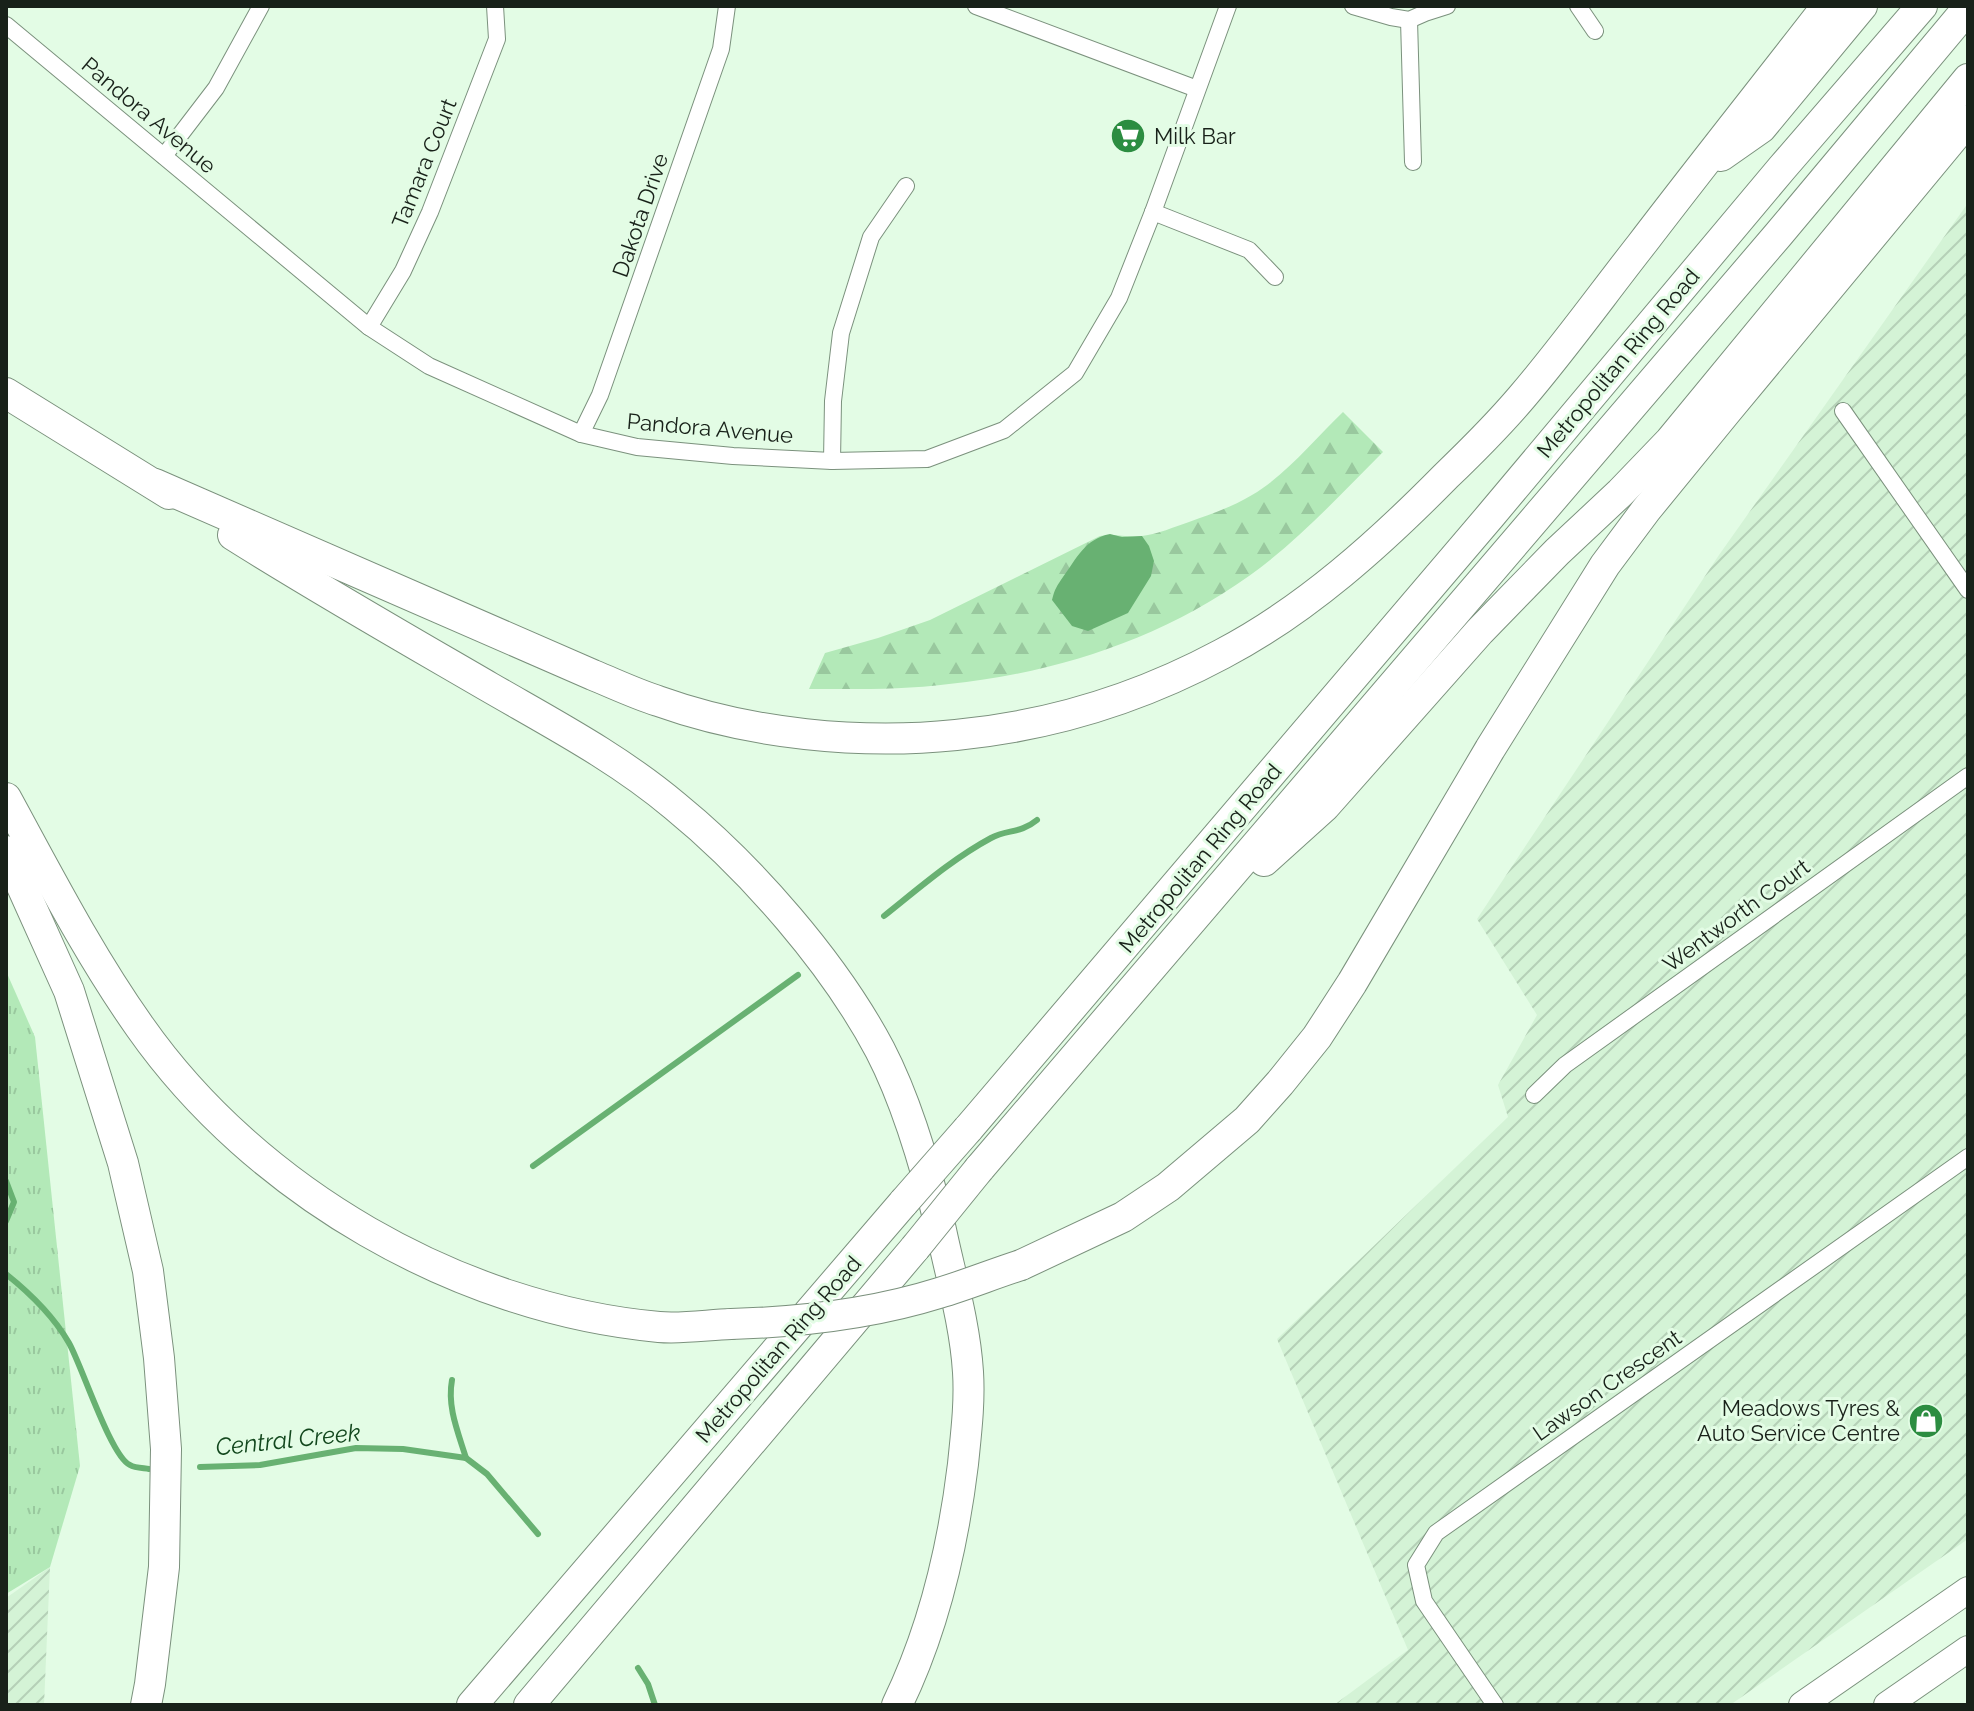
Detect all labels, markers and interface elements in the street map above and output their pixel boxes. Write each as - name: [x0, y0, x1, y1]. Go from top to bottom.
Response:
- street label: Pandora Avenue: [77, 51, 221, 179]
- street label: Tamara Court: [386, 94, 462, 231]
- supermarket icon: Milk Bar: [1109, 117, 1147, 155]
- place label: Milk Bar: [1154, 123, 1236, 149]
- street label: Dakota Drive: [607, 150, 673, 280]
- street label: Metropolitan Ring Road: [1531, 263, 1705, 463]
- street label: Pandora Avenue: [626, 408, 794, 448]
- street label: Metropolitan Ring Road: [1113, 758, 1287, 958]
- street label: Wentworth Court: [1658, 853, 1815, 977]
- street label: Metropolitan Ring Road: [690, 1250, 866, 1448]
- street label: Lawson Crescent: [1528, 1324, 1687, 1446]
- place label: Meadows Tyres & Auto Service Centre: [1697, 1395, 1900, 1446]
- shop icon: Meadows Tyres & Auto Service Centre: [1907, 1402, 1945, 1440]
- water label: Central Creek: [214, 1417, 362, 1462]

